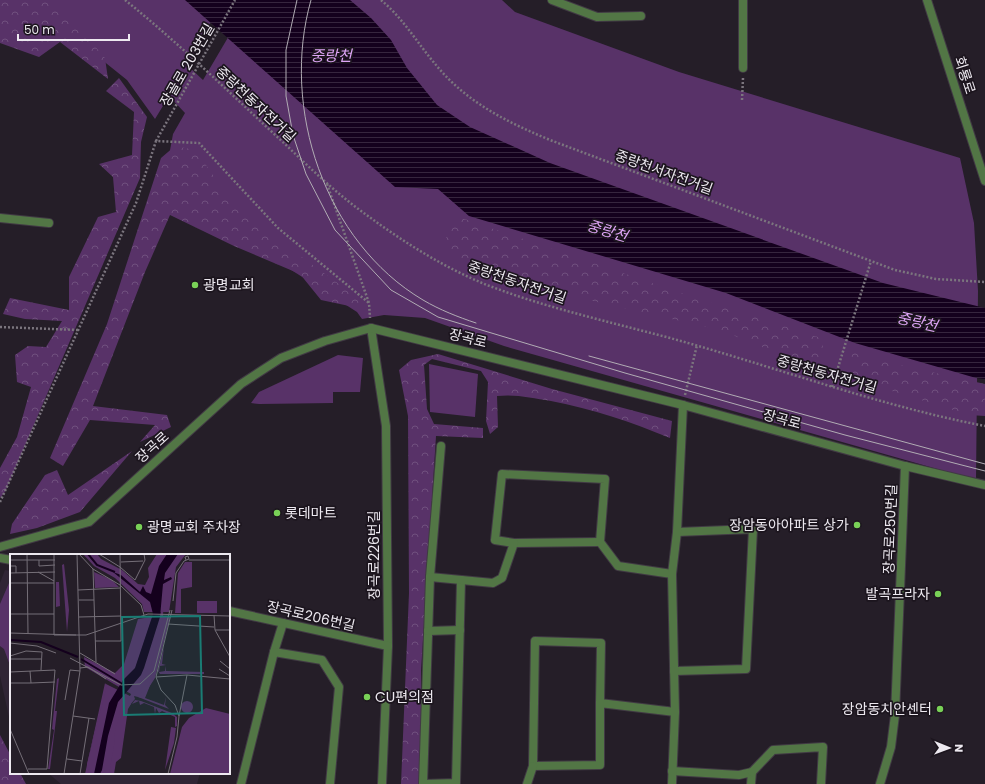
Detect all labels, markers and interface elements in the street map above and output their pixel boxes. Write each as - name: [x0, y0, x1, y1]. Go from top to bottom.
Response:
- scale bar: [18, 16, 129, 42]
- street label: 장골로 203번길: [155, 20, 219, 110]
- text: 50 m: [24, 21, 55, 38]
- water label: 중랑천: [310, 45, 354, 66]
- street label: 회룡로: [950, 54, 981, 97]
- street label: 중랑천동자전거길: [211, 62, 301, 146]
- street label: 중랑천서자전거길: [612, 145, 716, 199]
- water label: 중랑천: [584, 214, 632, 247]
- street label: 중랑천동자전거길: [465, 256, 569, 308]
- place label: 광명교회: [203, 275, 255, 295]
- marker: 광명교회: [190, 280, 200, 290]
- water label: 중랑천: [895, 307, 942, 337]
- street label: 장곡로: [447, 324, 489, 352]
- street label: 중랑천동자전거길: [775, 350, 879, 398]
- street label: 장곡로: [761, 404, 803, 434]
- street label: 장곡로: [131, 427, 173, 467]
- street label: 장곡로250번길: [878, 484, 902, 574]
- place label: 롯데마트: [285, 503, 337, 523]
- marker: 롯데마트: [272, 508, 282, 518]
- street label: 장곡로226번길: [364, 510, 384, 600]
- place label: 장암동아아파트 상가: [729, 515, 849, 535]
- place label: 광명교회 주차장: [147, 517, 241, 537]
- marker: 장암동아아파트 상가: [852, 520, 862, 530]
- marker: 광명교회 주차장: [134, 522, 144, 532]
- inset map: [10, 554, 230, 774]
- place label: 발곡프라자: [866, 584, 930, 604]
- marker: 발곡프라자: [933, 589, 943, 599]
- street label: 장곡로206번길: [265, 596, 357, 636]
- place label: CU편의점: [375, 687, 434, 707]
- marker: CU편의점: [362, 692, 372, 702]
- place label: 장암동치안센터: [842, 699, 932, 719]
- marker: 장암동치안센터: [935, 704, 945, 714]
- north arrow: [929, 728, 969, 768]
- text: N: [951, 744, 967, 752]

